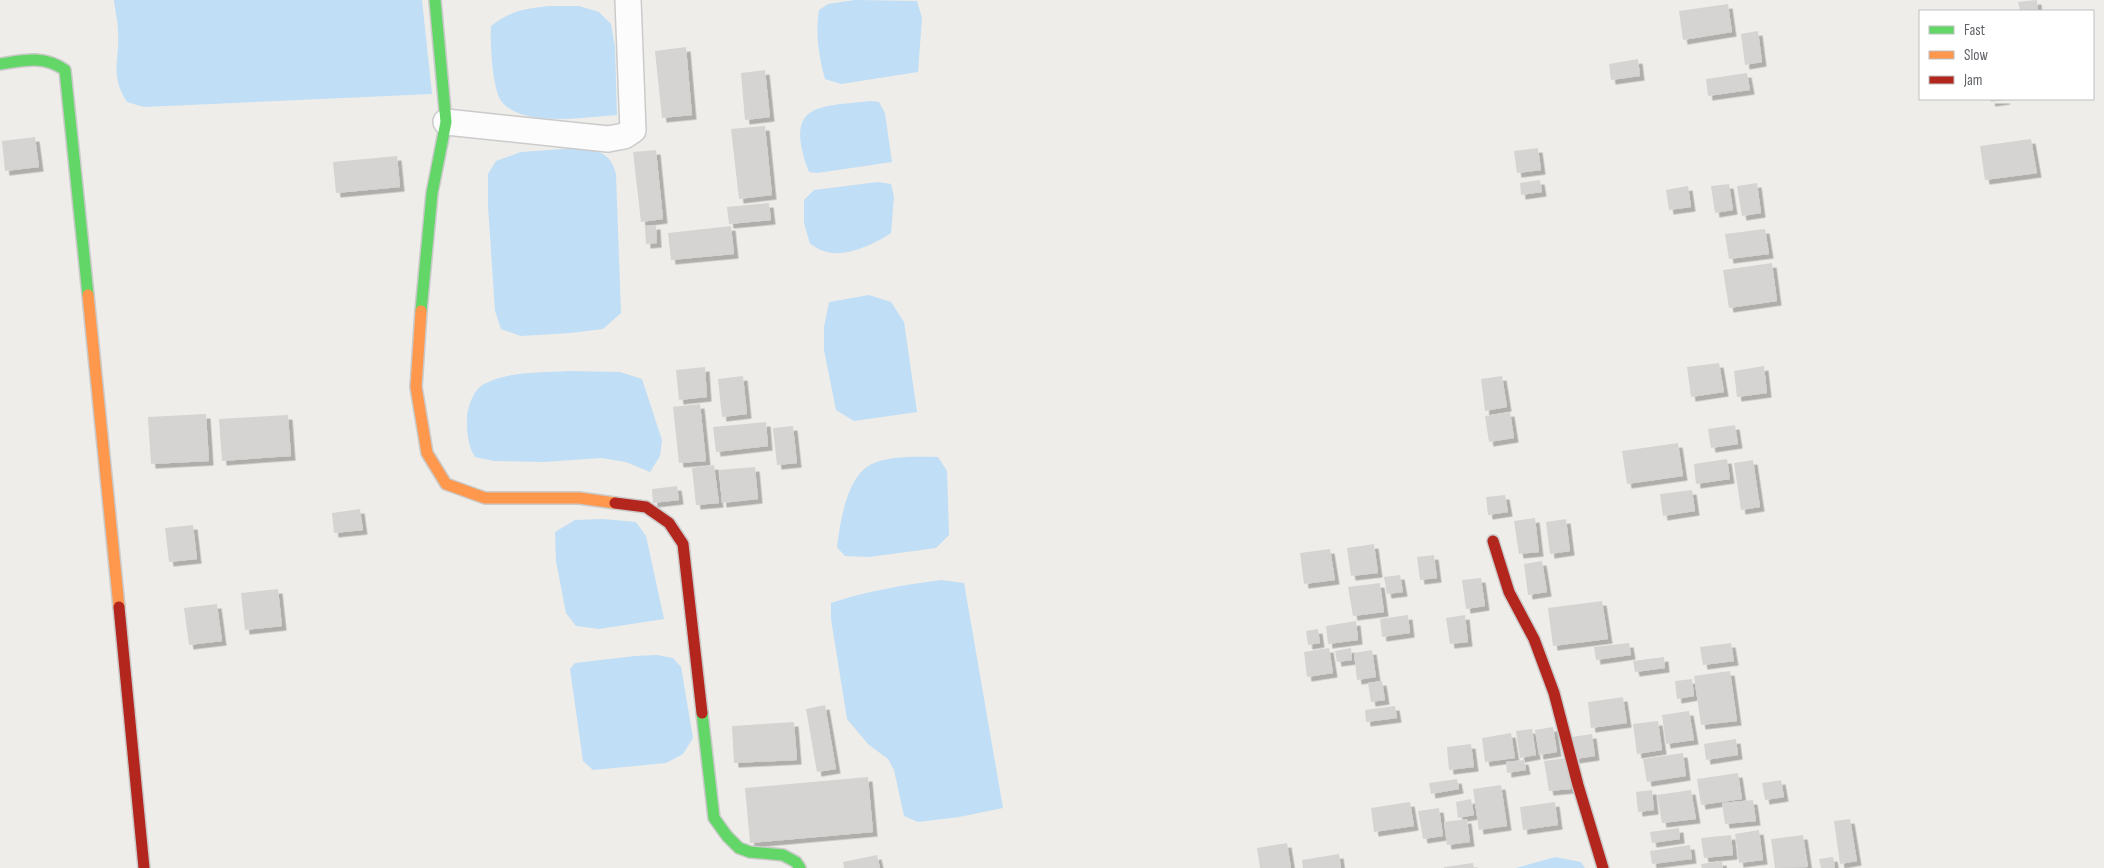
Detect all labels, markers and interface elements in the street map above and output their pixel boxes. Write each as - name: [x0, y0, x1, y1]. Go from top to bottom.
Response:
- legend: [1919, 10, 2094, 100]
- text: Fast: [1964, 21, 1986, 40]
- text: Slow: [1964, 46, 1988, 65]
- text: Jam: [1963, 71, 1982, 90]

